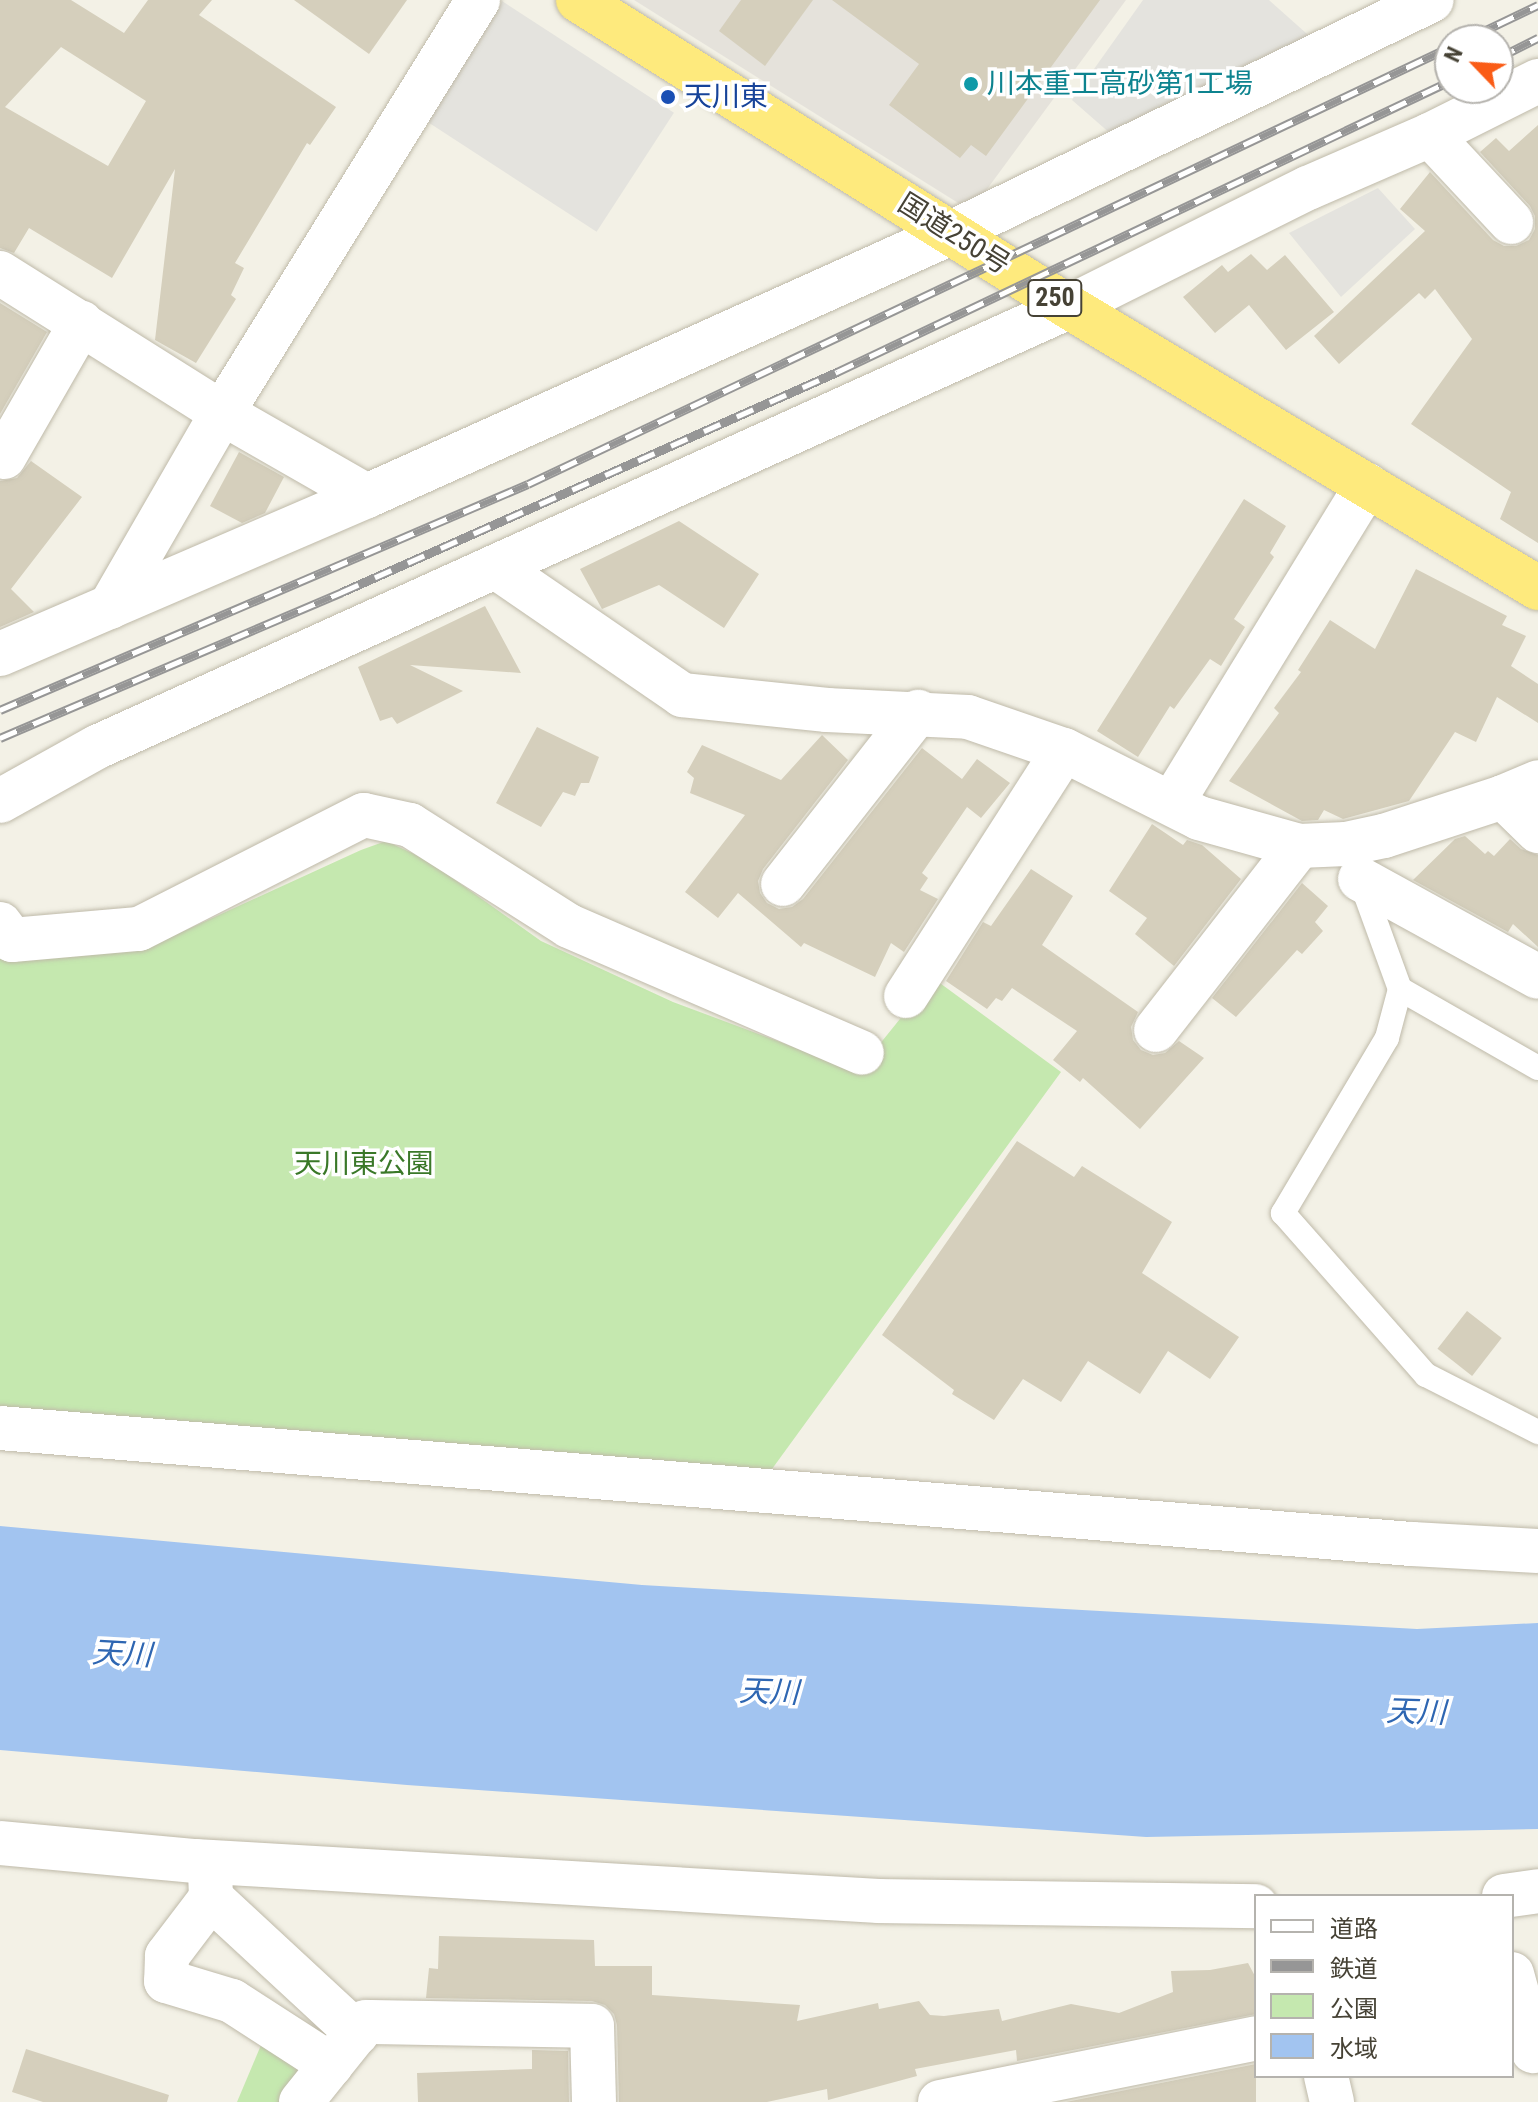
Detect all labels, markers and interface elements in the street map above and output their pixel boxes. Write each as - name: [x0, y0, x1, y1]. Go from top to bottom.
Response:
- north arrow: [1434, 24, 1514, 104]
- text: N: [1439, 43, 1468, 66]
- place label: 川本重工高砂第1工場: [987, 67, 1253, 101]
- marker: 川本重工高砂第1工場: [962, 75, 980, 93]
- place label: 天川東: [684, 80, 768, 114]
- marker: 天川東: [659, 88, 677, 106]
- street label: 国道250号: [892, 187, 1016, 281]
- road number: 250: [1027, 276, 1083, 320]
- park label: 天川東公園: [294, 1147, 434, 1181]
- water label: 天川: [91, 1634, 153, 1674]
- water label: 天川: [738, 1673, 800, 1711]
- water label: 天川: [1385, 1693, 1447, 1731]
- legend: [1254, 1894, 1514, 2078]
- text: 道路: [1330, 1915, 1378, 1943]
- text: 鉄道: [1330, 1955, 1378, 1983]
- text: 公園: [1330, 1995, 1378, 2023]
- text: 水域: [1330, 2035, 1378, 2063]

